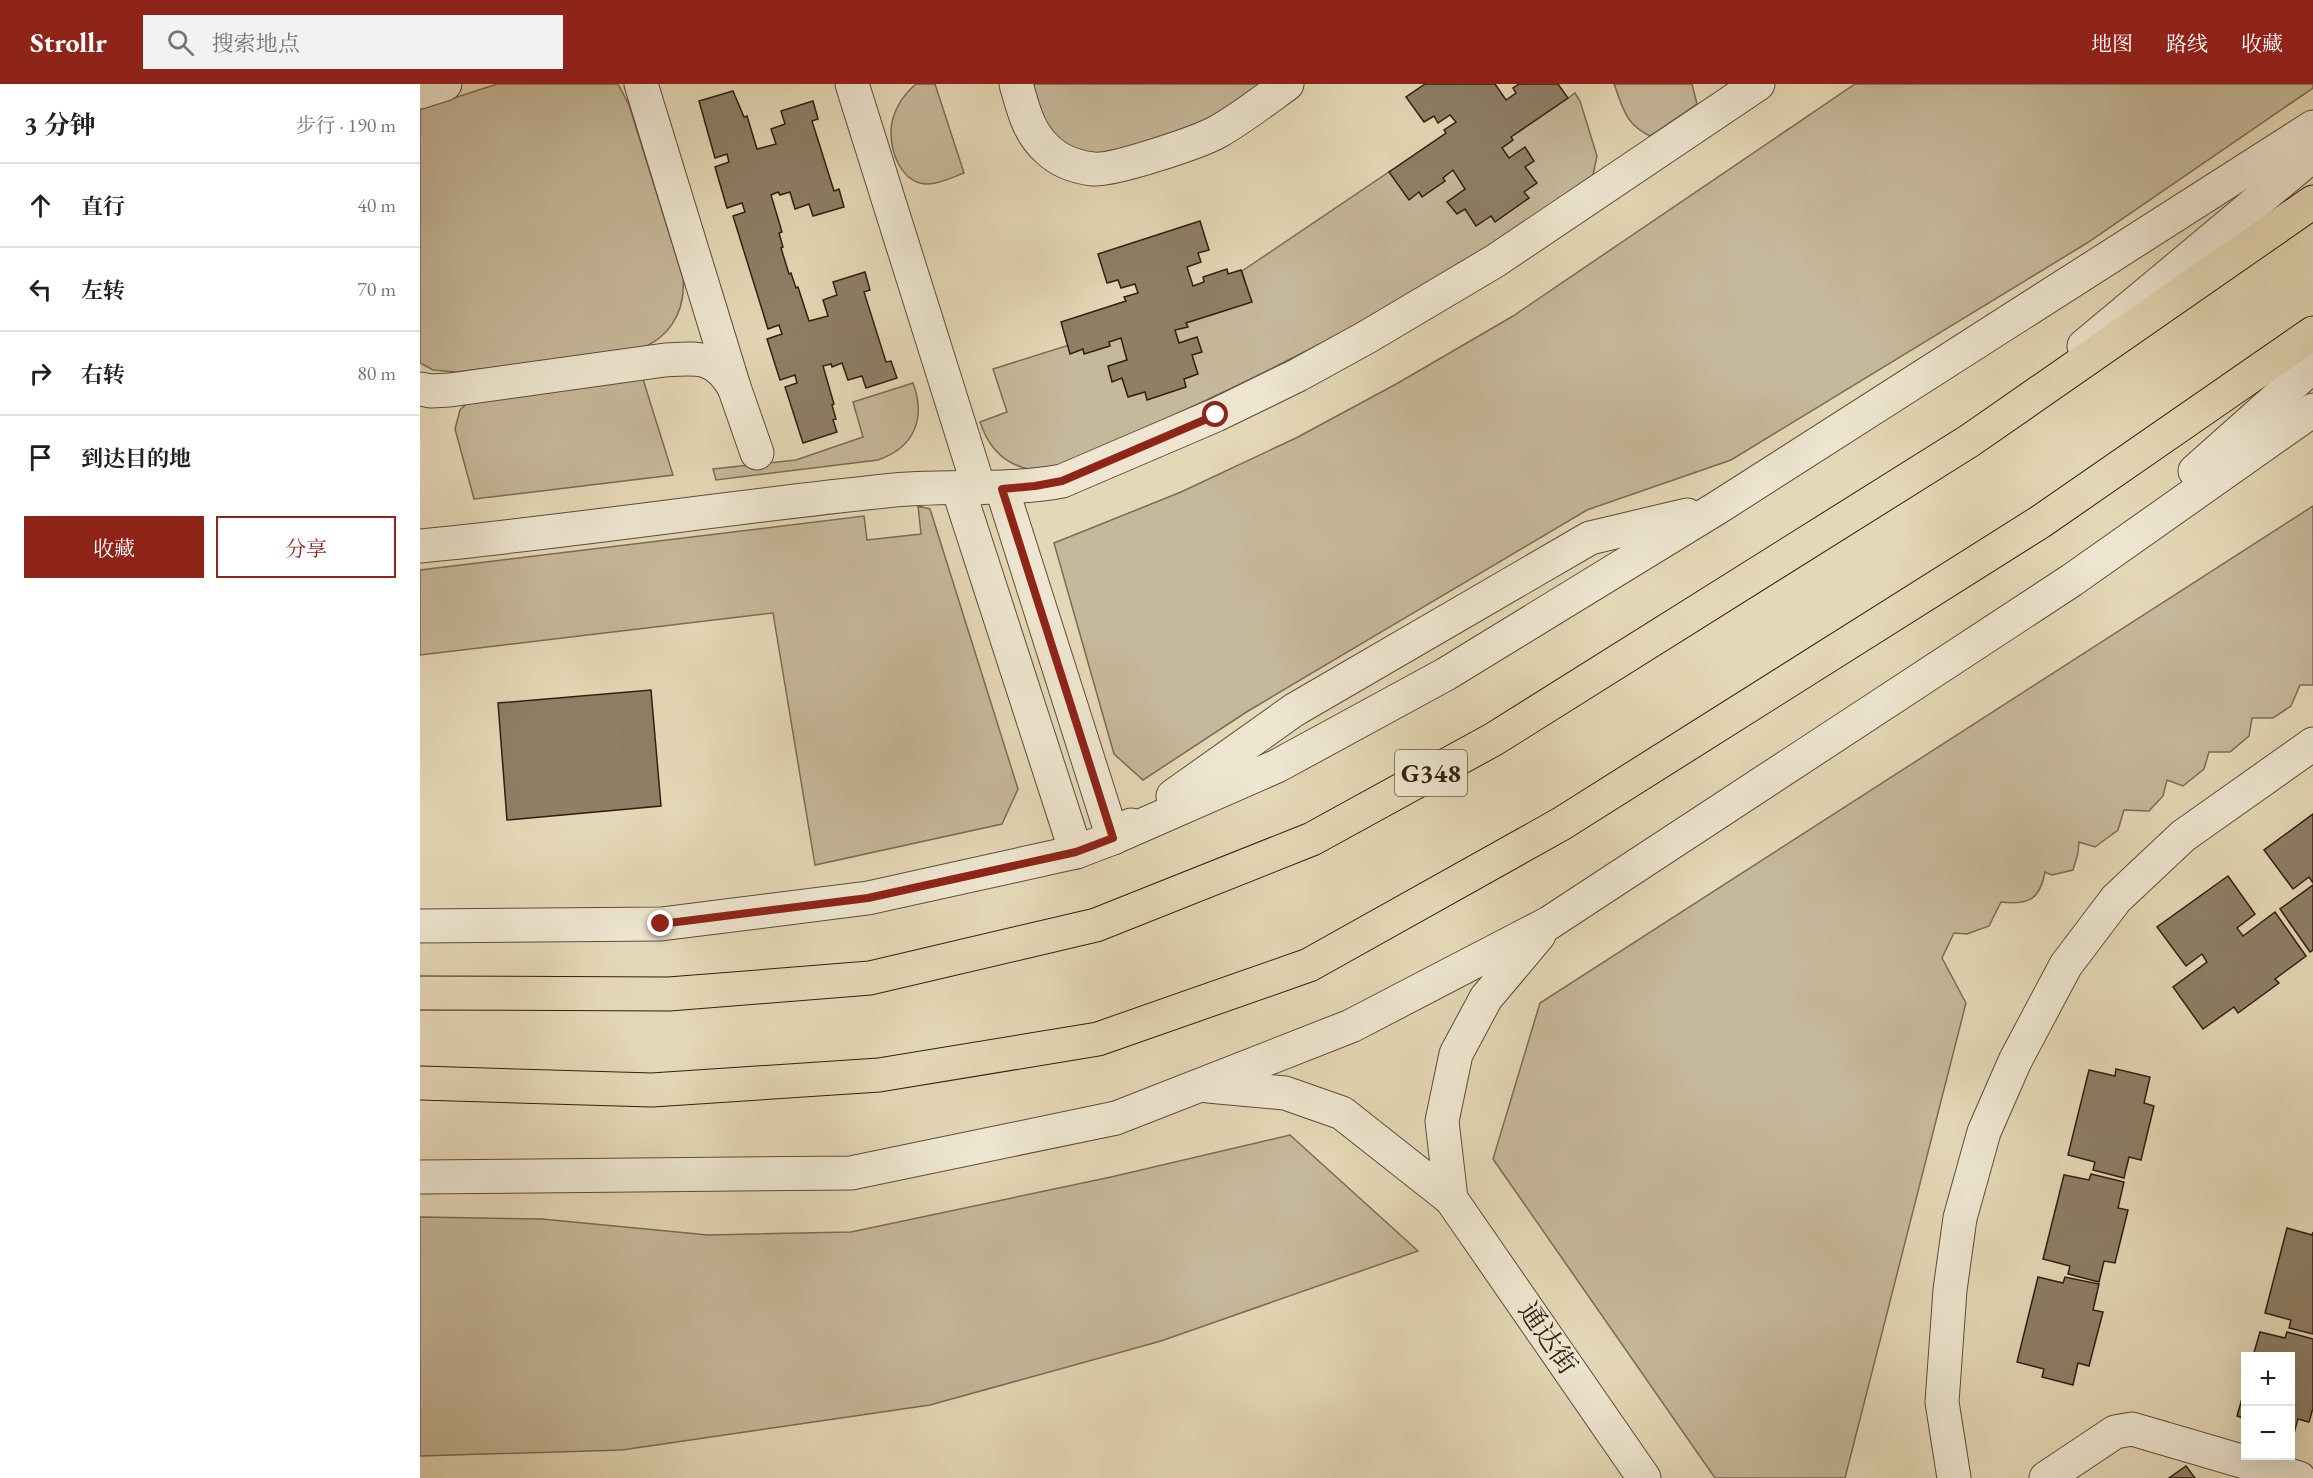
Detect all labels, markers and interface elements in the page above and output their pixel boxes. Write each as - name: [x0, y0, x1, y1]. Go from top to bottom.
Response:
- search box: [143, 15, 563, 69]
- text: Strollr: [30, 24, 107, 60]
- icon: search: [164, 26, 197, 59]
- text: 搜索地点: [212, 29, 300, 58]
- text: 地图: [2091, 30, 2133, 57]
- text: 路线: [2166, 30, 2208, 57]
- text: 收藏: [2241, 30, 2283, 57]
- text: 3 分钟: [24, 108, 96, 142]
- text: 步行 · 190 m: [296, 112, 396, 138]
- icon: ahead: [24, 189, 57, 222]
- text: 直行: [81, 192, 125, 221]
- text: 40 m: [357, 192, 396, 218]
- icon: left: [24, 273, 57, 306]
- text: 左转: [81, 276, 125, 305]
- text: 70 m: [357, 276, 396, 302]
- icon: right: [24, 357, 57, 390]
- text: 右转: [81, 360, 125, 389]
- text: 80 m: [357, 360, 396, 386]
- route start: [1202, 401, 1228, 427]
- icon: arrive: [24, 441, 57, 474]
- text: 到达目的地: [81, 444, 191, 473]
- button: 收藏: [24, 516, 204, 578]
- button: 分享: [216, 516, 396, 578]
- road number: G348: [1395, 750, 1467, 796]
- route end: [647, 910, 673, 936]
- street label: 通达街: [1511, 1294, 1586, 1381]
- map controls: [2241, 1352, 2295, 1460]
- button: +: [2241, 1352, 2295, 1406]
- button: −: [2241, 1406, 2295, 1460]

